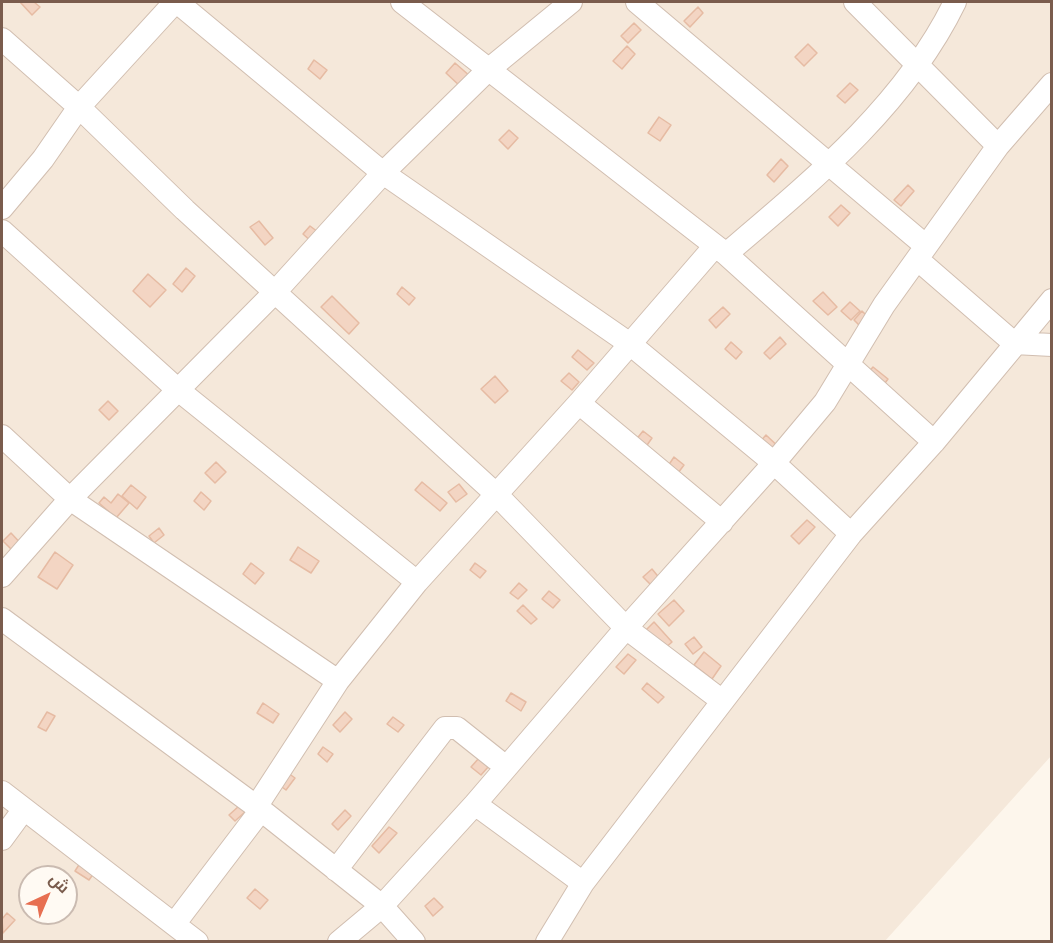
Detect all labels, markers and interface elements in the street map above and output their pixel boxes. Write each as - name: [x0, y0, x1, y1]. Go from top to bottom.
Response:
- north arrow: [18, 865, 78, 925]
- text: ش: [46, 871, 72, 896]

